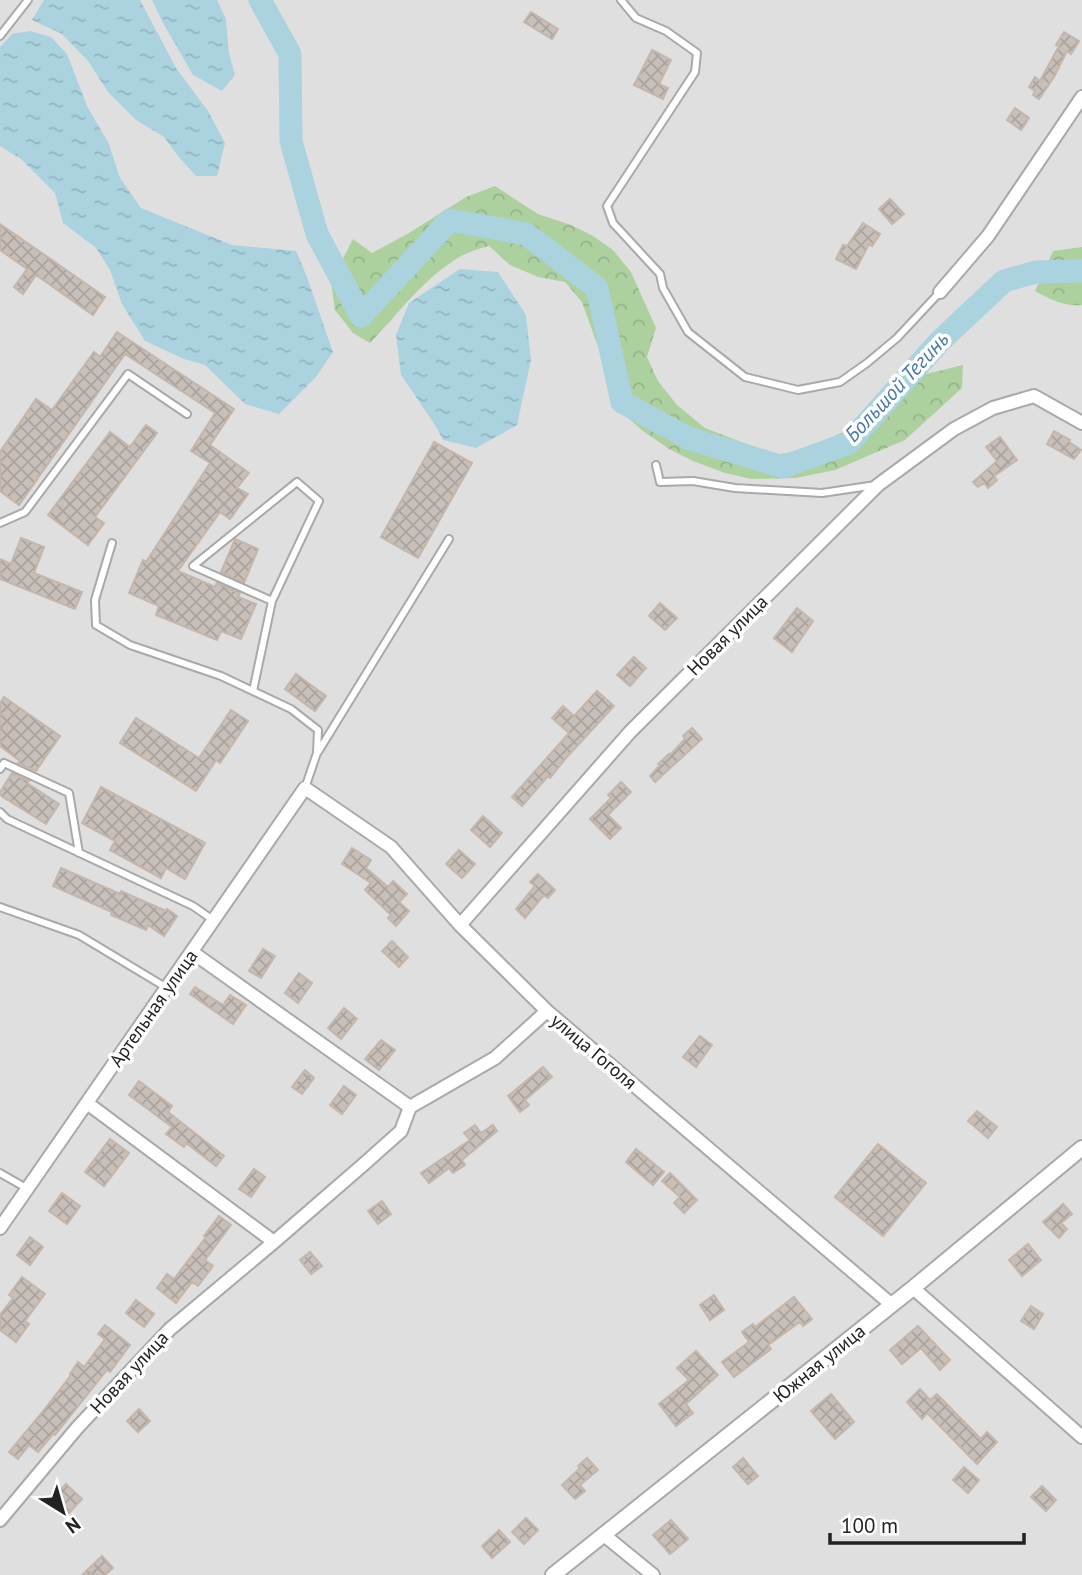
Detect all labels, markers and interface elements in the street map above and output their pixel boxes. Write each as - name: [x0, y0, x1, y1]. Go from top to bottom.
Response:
- water label: Большой Тегинь: [839, 326, 955, 447]
- street label: Новая улица: [682, 590, 772, 680]
- street label: Артельная улица: [104, 945, 202, 1071]
- street label: улица Гоголя: [546, 1008, 642, 1094]
- street label: Южная улица: [768, 1319, 870, 1407]
- street label: Новая улица: [85, 1326, 173, 1418]
- north arrow: [28, 1477, 98, 1547]
- scale bar: [830, 1502, 1024, 1546]
- text: N: [61, 1512, 85, 1539]
- text: 100 m: [841, 1512, 898, 1539]

